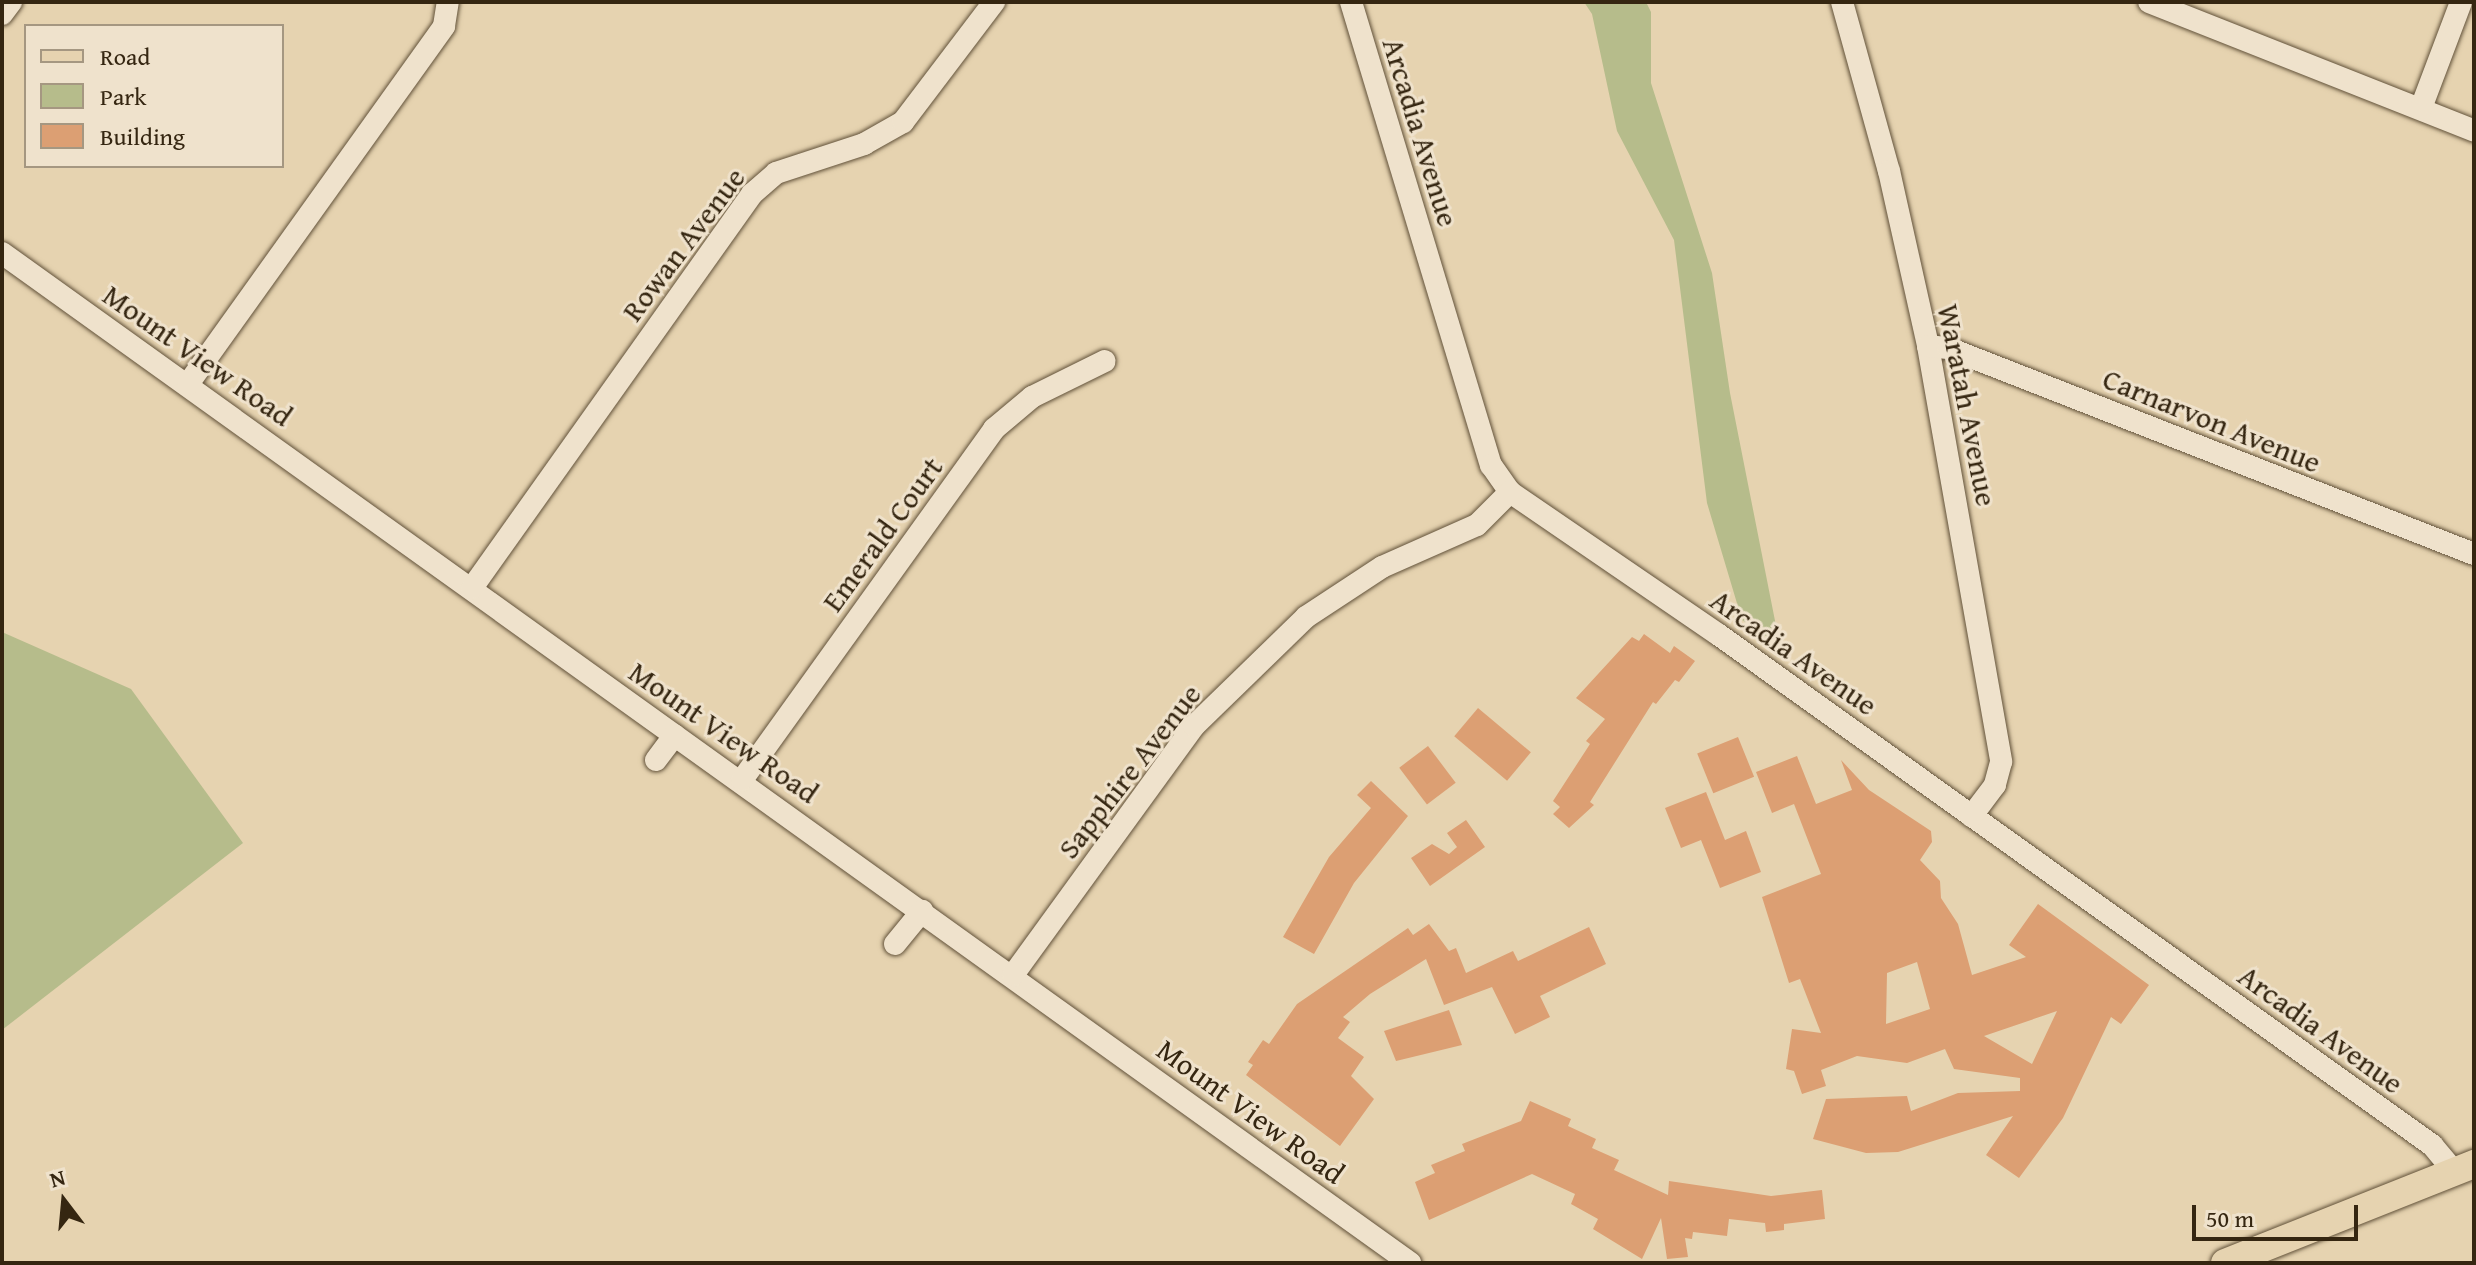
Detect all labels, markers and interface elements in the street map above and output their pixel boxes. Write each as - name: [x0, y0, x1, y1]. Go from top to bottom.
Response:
- legend: [24, 24, 284, 168]
- street label: Arcadia Avenue: [1375, 34, 1467, 230]
- text: Road: [100, 39, 150, 74]
- text: Park: [100, 79, 146, 114]
- text: Building: [100, 119, 185, 154]
- street label: Rowan Avenue: [614, 160, 752, 328]
- street label: Mount View Road: [96, 276, 300, 434]
- street label: Waratah Avenue: [1931, 301, 2005, 509]
- street label: Carnarvon Avenue: [2098, 360, 2326, 480]
- street label: Emerald Court: [814, 450, 950, 618]
- street label: Arcadia Avenue: [1704, 581, 1884, 723]
- street label: Mount View Road: [622, 653, 826, 811]
- street label: Sapphire Avenue: [1050, 677, 1208, 865]
- street label: Arcadia Avenue: [2232, 957, 2410, 1101]
- street label: Mount View Road: [1150, 1031, 1352, 1191]
- north arrow: [24, 1161, 104, 1241]
- text: N: [46, 1161, 69, 1195]
- scale bar: [2196, 1189, 2362, 1239]
- text: 50 m: [2206, 1201, 2254, 1236]

